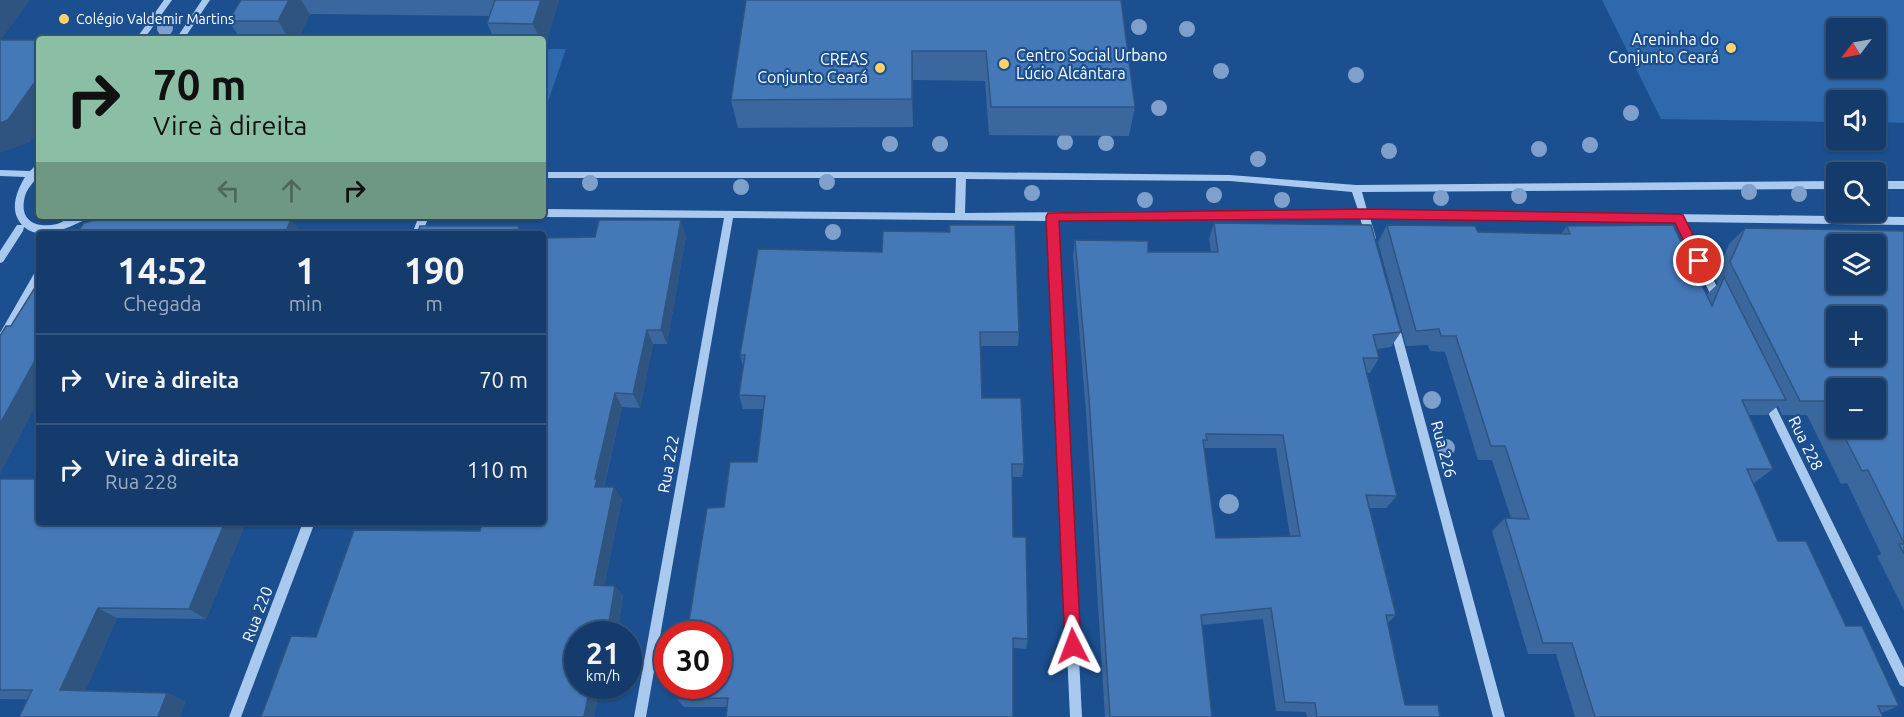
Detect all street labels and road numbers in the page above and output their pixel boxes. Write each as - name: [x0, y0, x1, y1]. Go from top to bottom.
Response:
- street label: Rua 228: [1785, 413, 1827, 473]
- street label: Rua 226: [1428, 419, 1460, 479]
- street label: Rua 222: [654, 434, 682, 494]
- street label: Rua 220: [238, 584, 276, 644]

